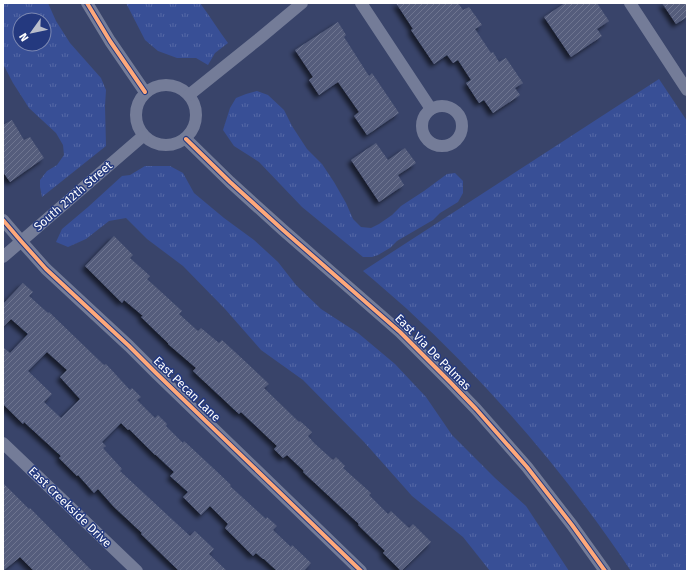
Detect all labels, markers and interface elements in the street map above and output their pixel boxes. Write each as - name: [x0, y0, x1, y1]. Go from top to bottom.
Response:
- north arrow: [12, 12, 52, 52]
- text: N: [17, 31, 31, 44]
- street label: South 212th Street: [31, 158, 115, 234]
- street label: East Via De Palmas: [392, 311, 474, 393]
- street label: East Pecan Lane: [151, 354, 223, 424]
- street label: East Creekside Drive: [26, 464, 114, 550]

